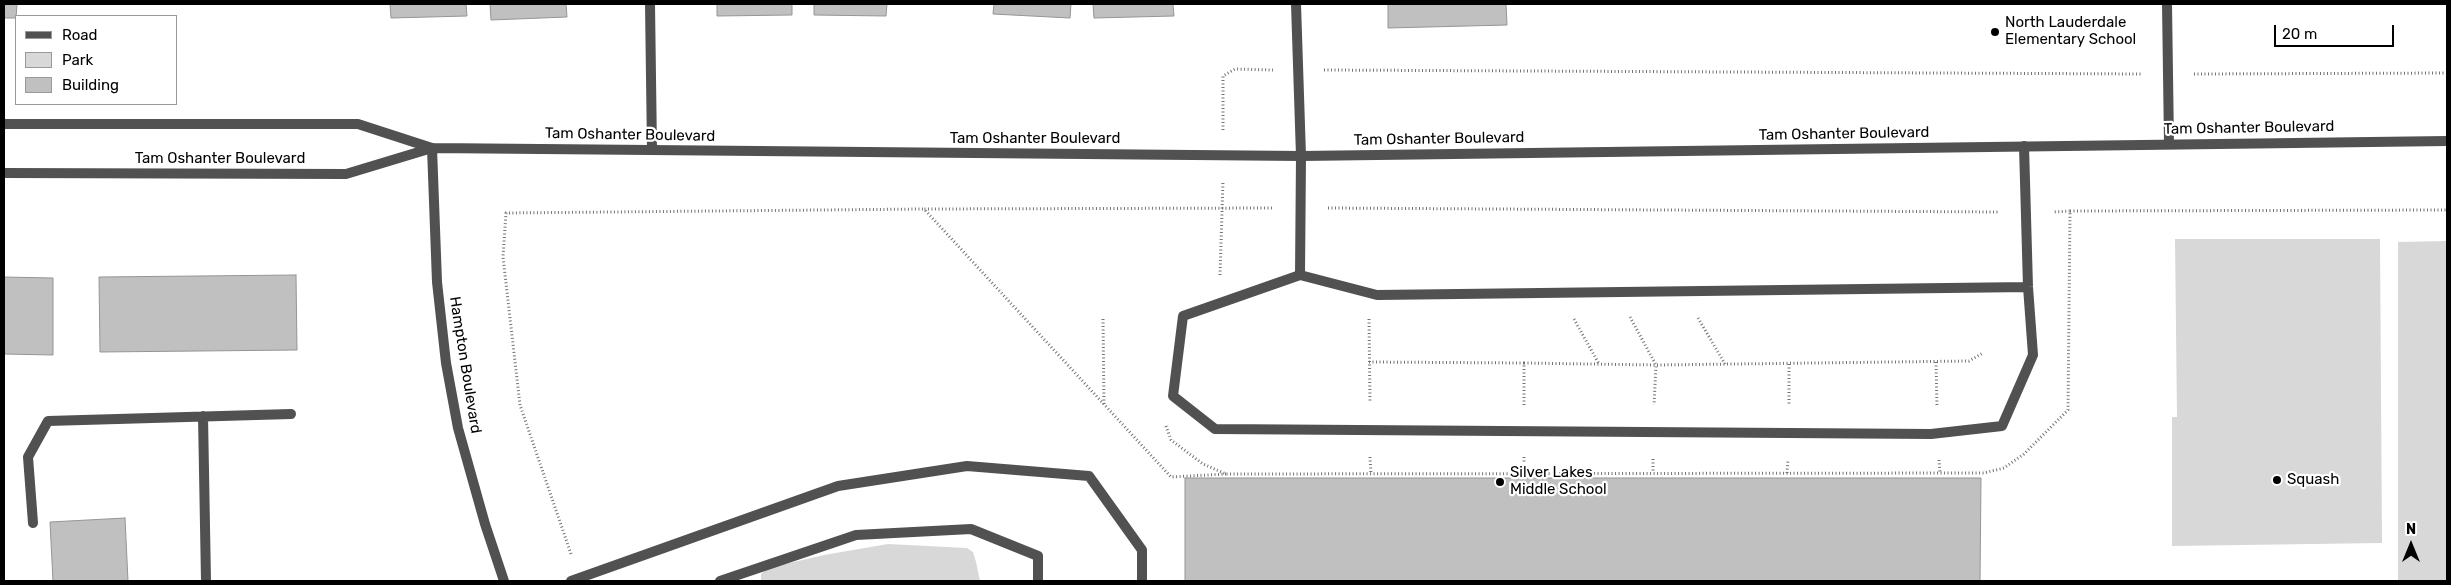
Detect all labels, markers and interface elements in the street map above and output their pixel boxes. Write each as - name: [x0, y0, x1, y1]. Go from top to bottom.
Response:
- place label: North Lauderdale Elementary School: [2005, 14, 2136, 49]
- legend: [15, 15, 178, 105]
- scale bar: [2276, 15, 2396, 47]
- text: 20 m: [2282, 25, 2317, 43]
- text: Road: [62, 26, 98, 44]
- marker: North Lauderdale Elementary School: [1989, 26, 2001, 38]
- text: Park: [62, 51, 93, 69]
- text: Building: [62, 76, 119, 94]
- street label: Tam Oshanter Boulevard: [2164, 118, 2334, 138]
- street label: Tam Oshanter Boulevard: [1759, 124, 1929, 144]
- street label: Tam Oshanter Boulevard: [545, 125, 715, 145]
- street label: Tam Oshanter Boulevard: [1354, 129, 1524, 149]
- street label: Tam Oshanter Boulevard: [950, 130, 1120, 148]
- street label: Tam Oshanter Boulevard: [135, 150, 305, 168]
- street label: Hampton Boulevard: [445, 295, 485, 435]
- place label: Silver Lakes Middle School: [1510, 464, 1607, 499]
- place label: Squash: [2287, 471, 2339, 489]
- marker: Squash: [2271, 474, 2283, 486]
- marker: Silver Lakes Middle School: [1494, 476, 1506, 488]
- north arrow: [2386, 520, 2436, 570]
- text: N: [2406, 521, 2416, 538]

